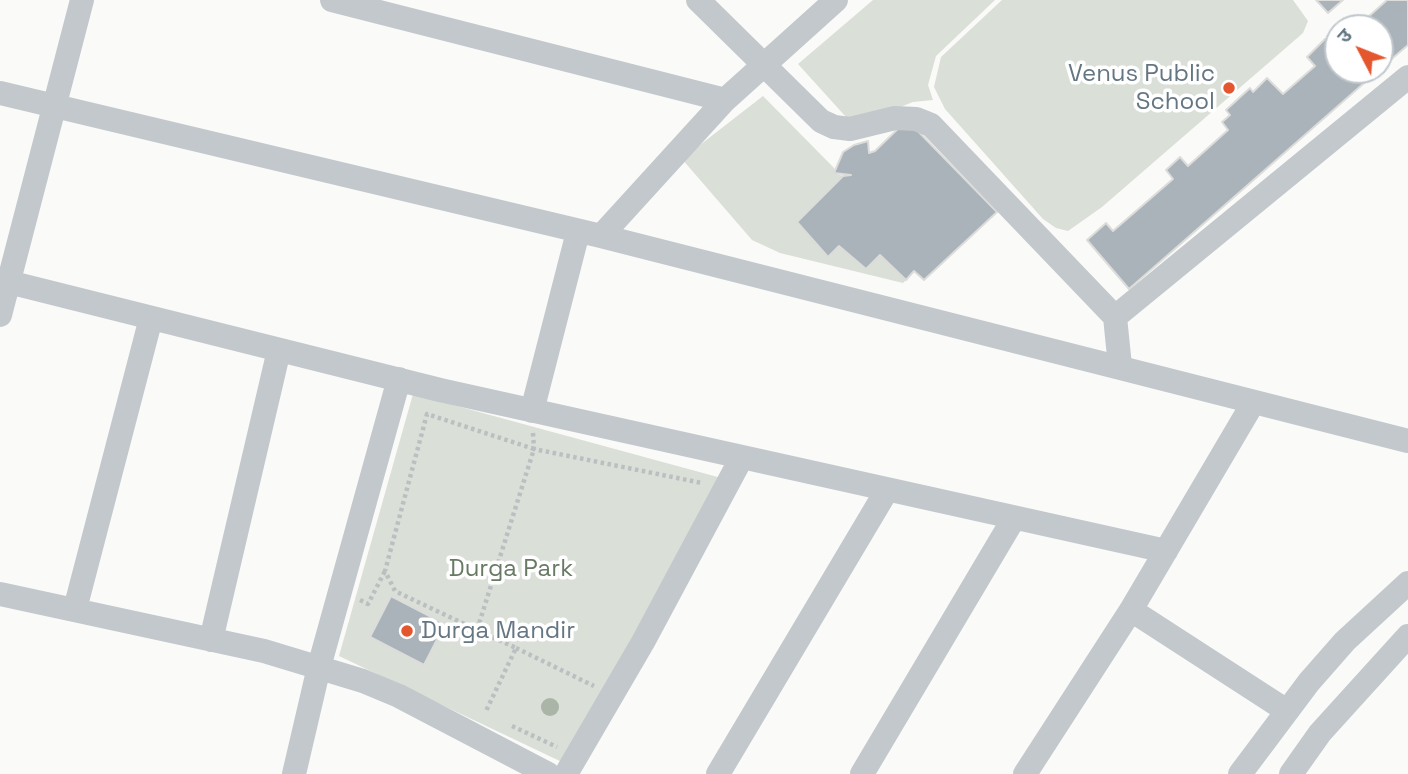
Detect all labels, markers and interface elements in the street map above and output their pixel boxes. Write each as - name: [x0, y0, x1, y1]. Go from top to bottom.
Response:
- north arrow: [1324, 14, 1394, 84]
- text: उ: [1331, 23, 1358, 48]
- place label: Venus Public School: [1068, 60, 1215, 116]
- marker: Venus Public School: [1221, 80, 1237, 96]
- park label: Durga Park: [449, 555, 573, 583]
- place label: Durga Mandir: [421, 617, 575, 645]
- marker: Durga Mandir: [399, 623, 415, 639]

